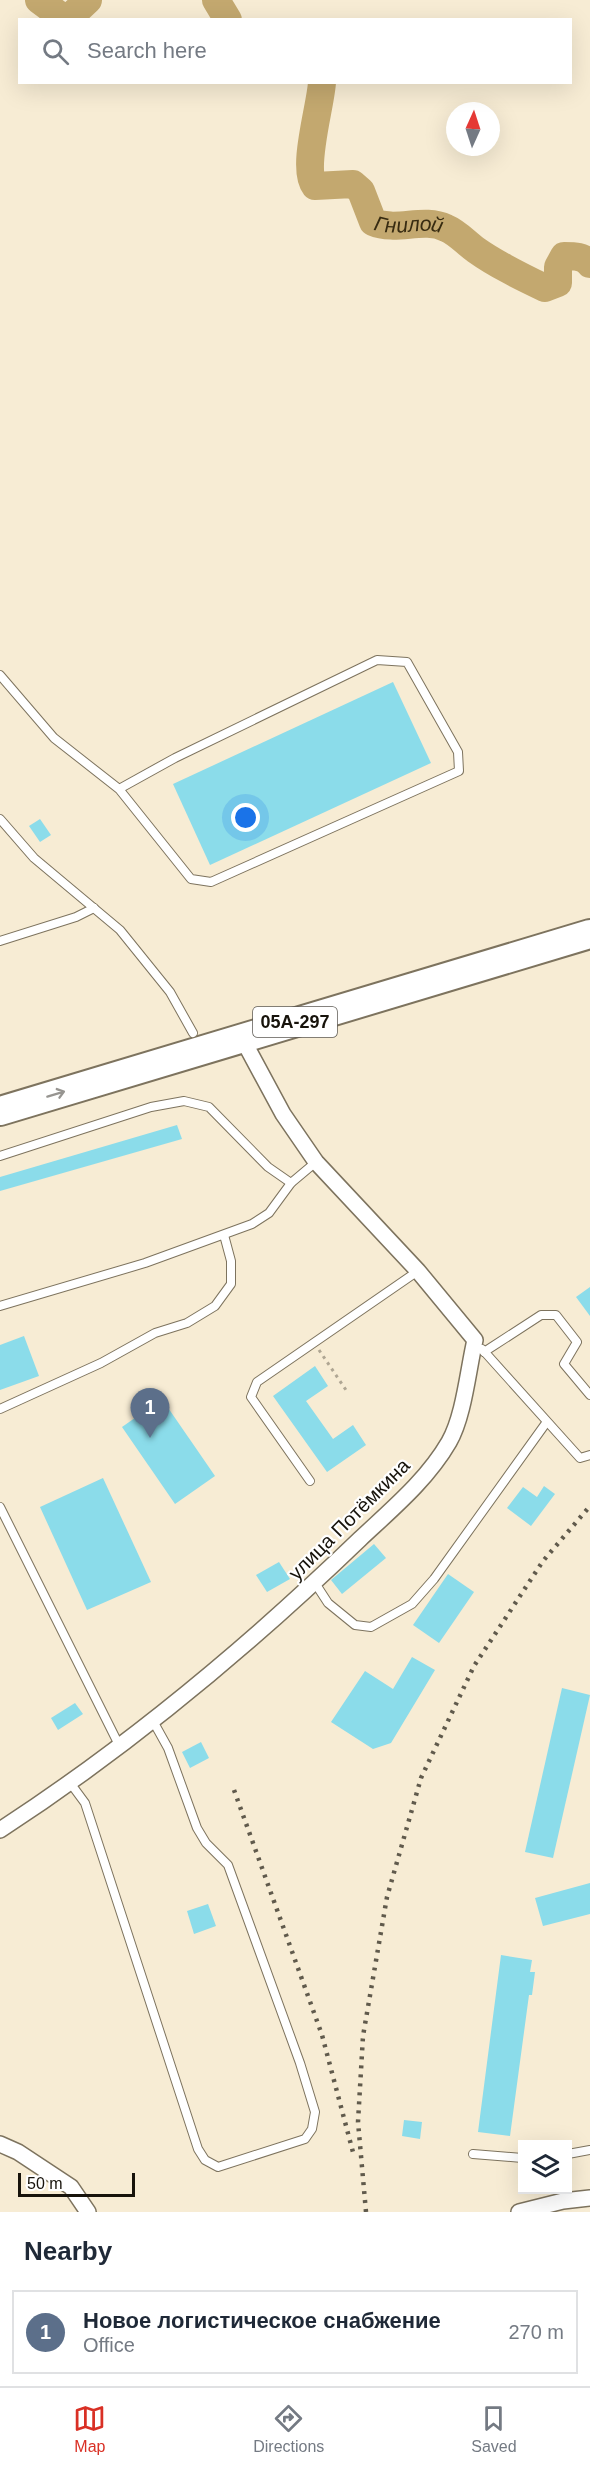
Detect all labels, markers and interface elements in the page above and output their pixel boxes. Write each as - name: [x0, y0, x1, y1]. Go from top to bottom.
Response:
- search box: [18, 18, 572, 84]
- icon: search: [39, 35, 72, 68]
- text: Search here: [87, 38, 207, 63]
- north arrow: [446, 102, 500, 156]
- water label: Гнилой: [372, 211, 446, 237]
- your location: [231, 803, 260, 832]
- road number: 05А-297: [253, 1007, 337, 1037]
- one-way arrow: [46, 1088, 65, 1099]
- pin: 1: [130, 1388, 170, 1438]
- street label: улица Потёмкина: [284, 1453, 415, 1584]
- map controls: [518, 2140, 572, 2194]
- button: layers: [518, 2140, 572, 2194]
- scale bar: [18, 2170, 135, 2198]
- text: 50 m: [27, 2175, 63, 2192]
- text: Nearby: [24, 2236, 112, 2266]
- text: Новое логистическое снабжение: [83, 2308, 441, 2333]
- text: 1: [40, 2321, 51, 2343]
- text: 270 m: [508, 2321, 564, 2343]
- text: Office: [83, 2334, 135, 2356]
- tab: Map: [73, 2402, 106, 2456]
- tab: Directions: [253, 2402, 324, 2456]
- tab: Saved: [471, 2402, 517, 2456]

